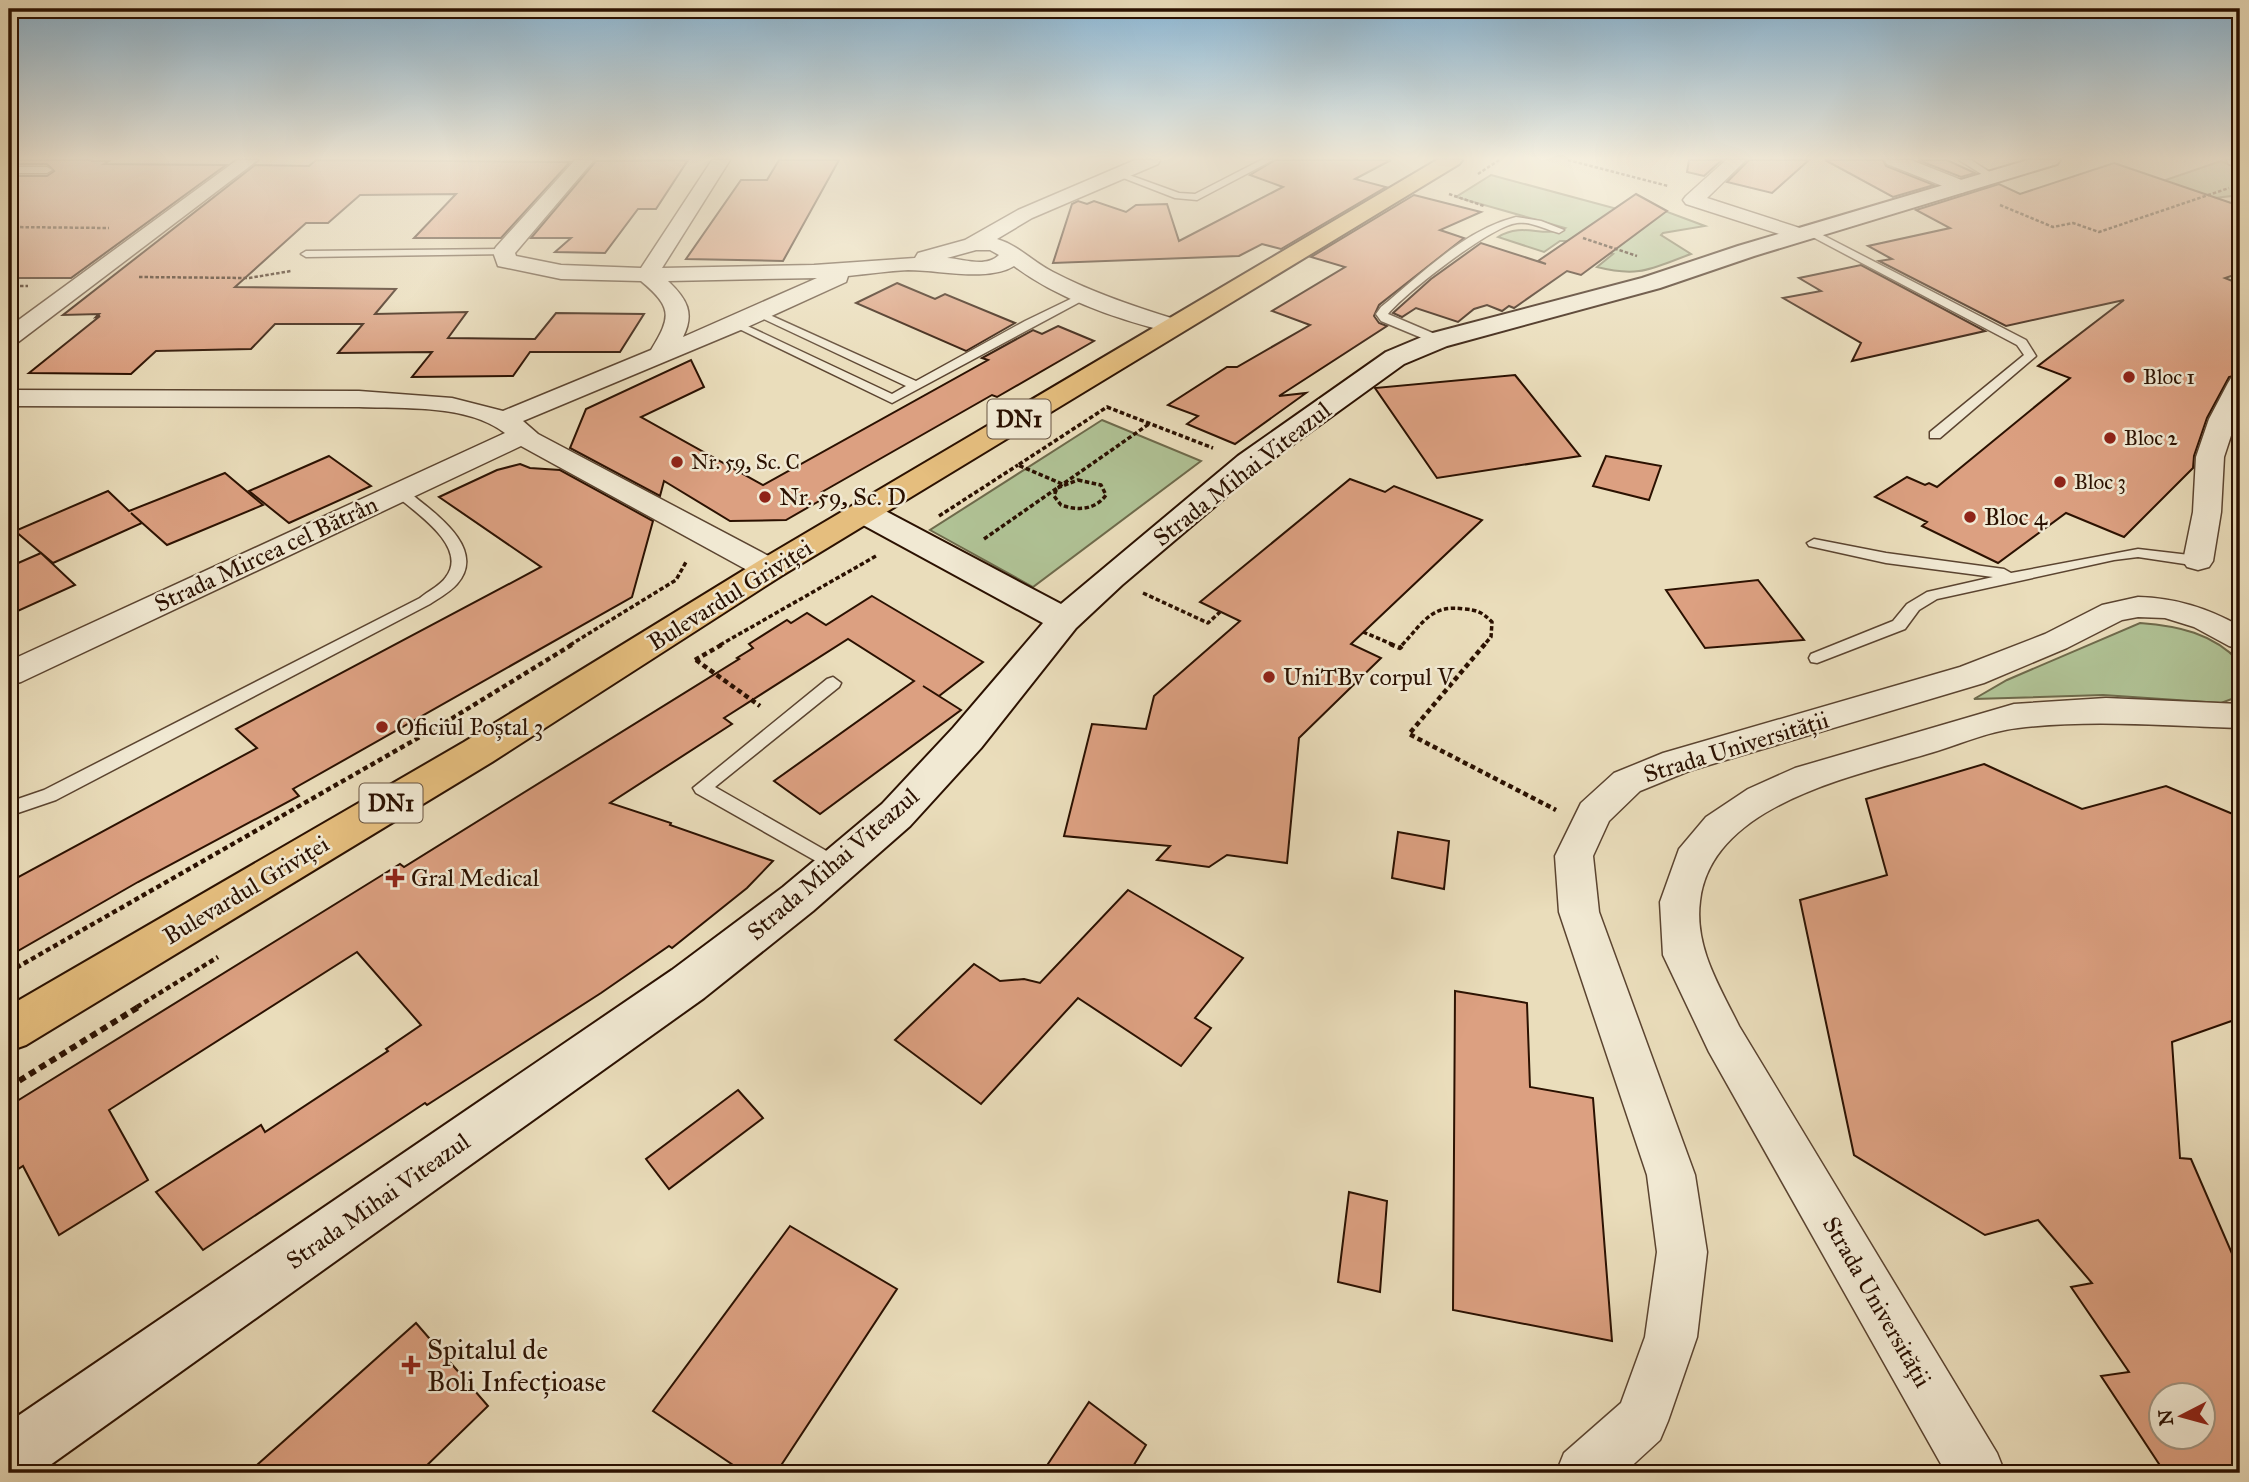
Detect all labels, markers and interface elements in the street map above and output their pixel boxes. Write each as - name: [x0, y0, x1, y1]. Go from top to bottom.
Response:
- place label: Bloc 1: [2143, 364, 2195, 390]
- marker: Bloc 1: [2121, 369, 2137, 385]
- street label: Strada Mihai Viteazul: [1147, 395, 1337, 553]
- road number: DN1: [988, 400, 1050, 438]
- place label: Bloc 2: [2124, 425, 2179, 451]
- marker: Bloc 2: [2102, 430, 2118, 446]
- place label: Nr. 59, Sc. C: [691, 449, 800, 475]
- marker: Nr. 59, Sc. C: [669, 454, 685, 470]
- place label: Bloc 3: [2074, 469, 2126, 495]
- marker: Bloc 3: [2052, 474, 2068, 490]
- place label: Nr. 59, Sc. D: [779, 482, 906, 512]
- street label: Strada Mircea cel Bătrân: [150, 489, 382, 619]
- marker: Nr. 59, Sc. D: [757, 489, 773, 505]
- place label: Bloc 4: [1984, 502, 2048, 532]
- marker: Bloc 4: [1962, 509, 1978, 525]
- street label: Bulevardul Griviței: [642, 532, 818, 658]
- place label: UniTBv corpul V: [1283, 662, 1455, 692]
- marker: UniTBv corpul V: [1261, 669, 1277, 685]
- street label: Strada Universității: [1640, 704, 1833, 789]
- place label: Oficiul Poștal 3: [396, 712, 543, 742]
- marker: Oficiul Poștal 3: [374, 719, 390, 735]
- street label: Strada Mihai Viteazul: [741, 781, 925, 947]
- road number: DN1: [360, 783, 422, 822]
- street label: Bulevardul Griviței: [158, 828, 335, 951]
- place label: Gral Medical: [411, 863, 540, 893]
- marker: Gral Medical: [385, 868, 405, 888]
- street label: Strada Mihai Viteazul: [280, 1126, 476, 1276]
- street label: Strada Universității: [1816, 1211, 1938, 1393]
- place label: Spitalul de Boli Infecțioase: [427, 1332, 606, 1399]
- marker: Spitalul de Boli Infecțioase: [401, 1355, 421, 1375]
- north arrow: [2148, 1380, 2218, 1450]
- text: N: [2153, 1409, 2178, 1427]

